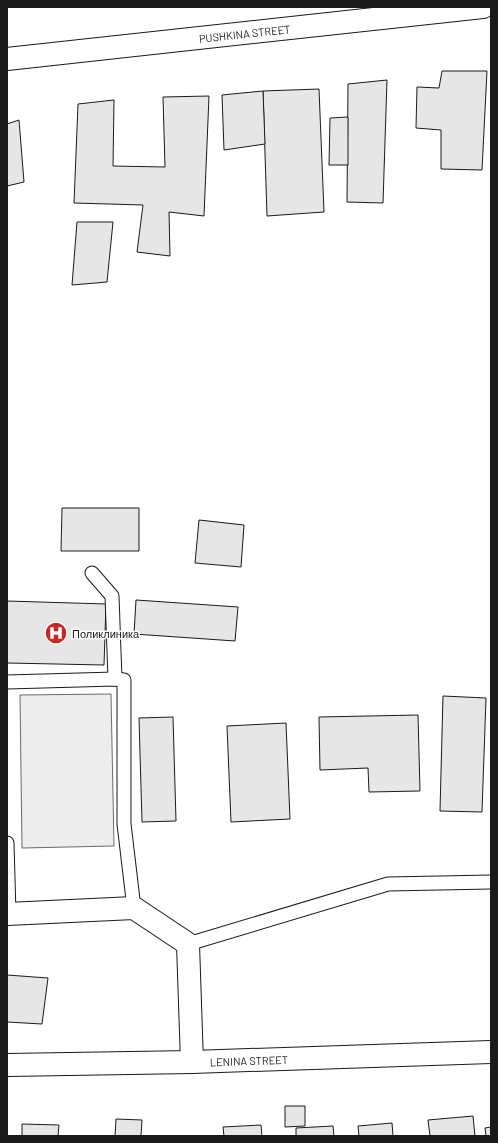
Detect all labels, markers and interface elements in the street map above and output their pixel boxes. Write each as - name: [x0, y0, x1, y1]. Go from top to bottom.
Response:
- street label: PUSHKINA STREET: [198, 22, 291, 45]
- hospital icon: Поликлиника: [43, 620, 69, 646]
- place label: Поликлиника: [72, 627, 140, 640]
- street label: LENINA STREET: [210, 1052, 288, 1068]

